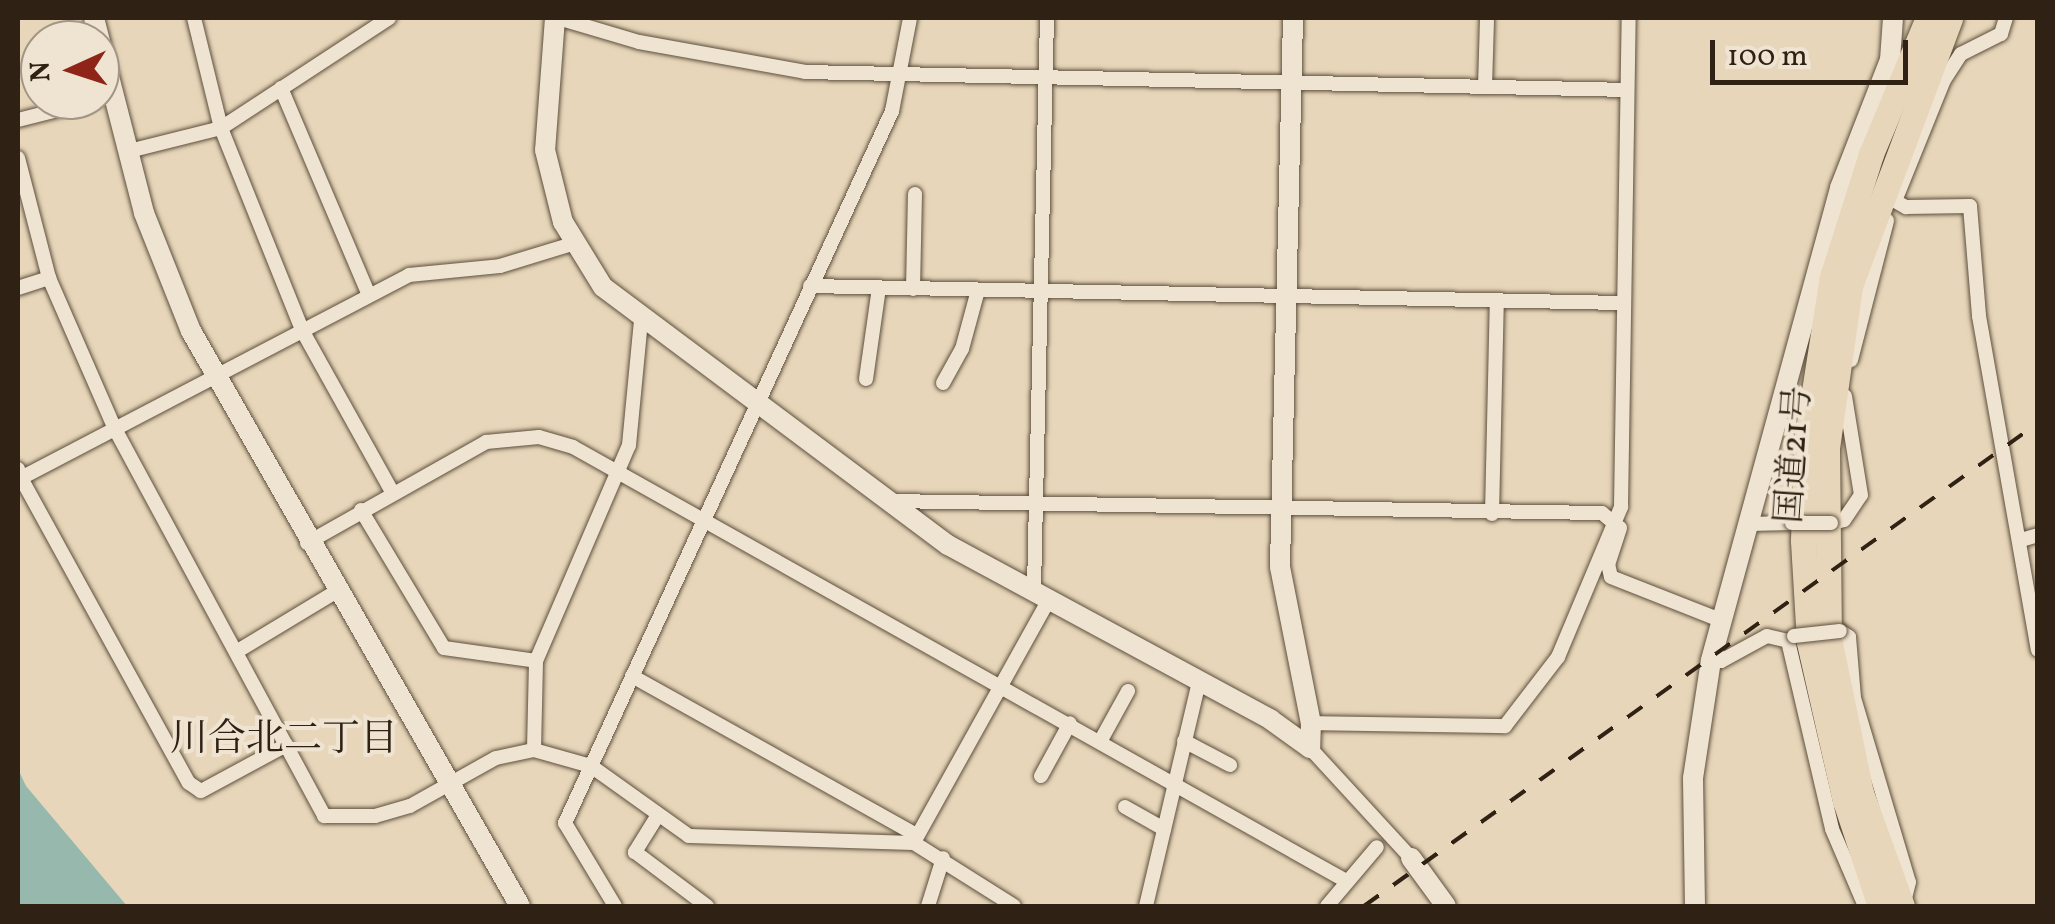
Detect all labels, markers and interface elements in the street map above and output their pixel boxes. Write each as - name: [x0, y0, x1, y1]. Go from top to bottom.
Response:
- north arrow: [20, 20, 120, 120]
- scale bar: [1715, 20, 1912, 82]
- text: 100 m: [1727, 36, 1808, 78]
- text: N: [22, 60, 62, 83]
- street label: 国道21号: [1769, 385, 1821, 525]
- district label: 川合北二丁目: [170, 718, 398, 764]

